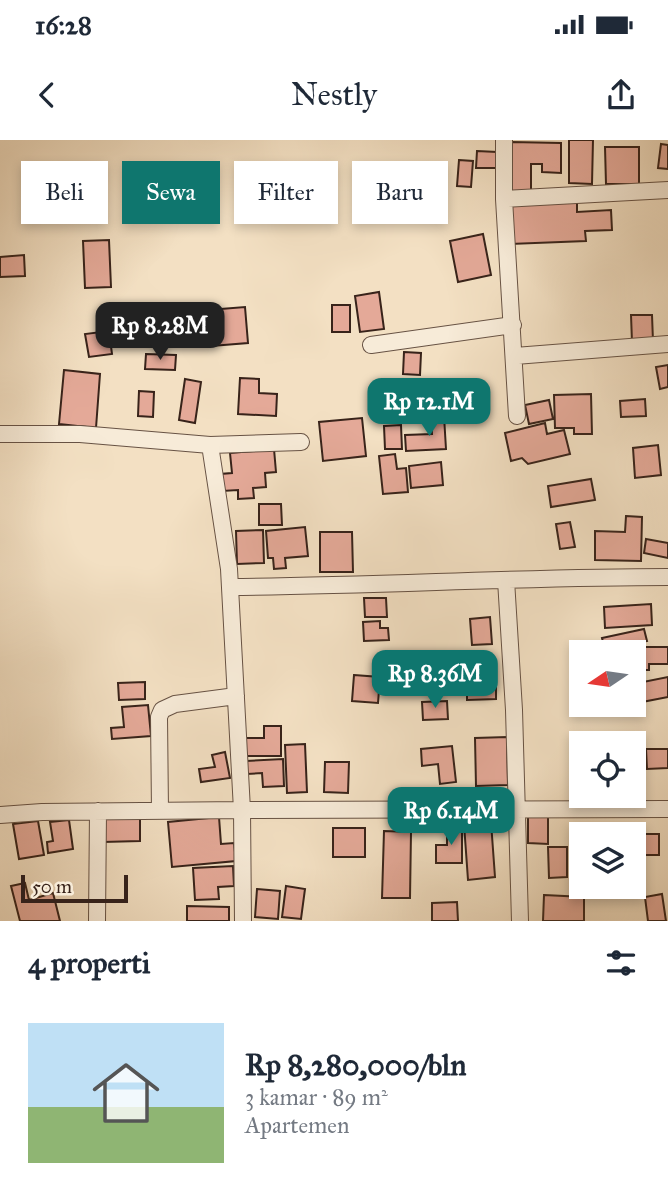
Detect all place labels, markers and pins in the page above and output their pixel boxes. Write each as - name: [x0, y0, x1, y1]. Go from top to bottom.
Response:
- pin: Rp 8.28M: [88, 302, 232, 362]
- pin: Rp 12.1M: [357, 378, 501, 438]
- pin: Rp 8.36M: [363, 650, 507, 710]
- pin: Rp 6.14M: [379, 788, 523, 847]

